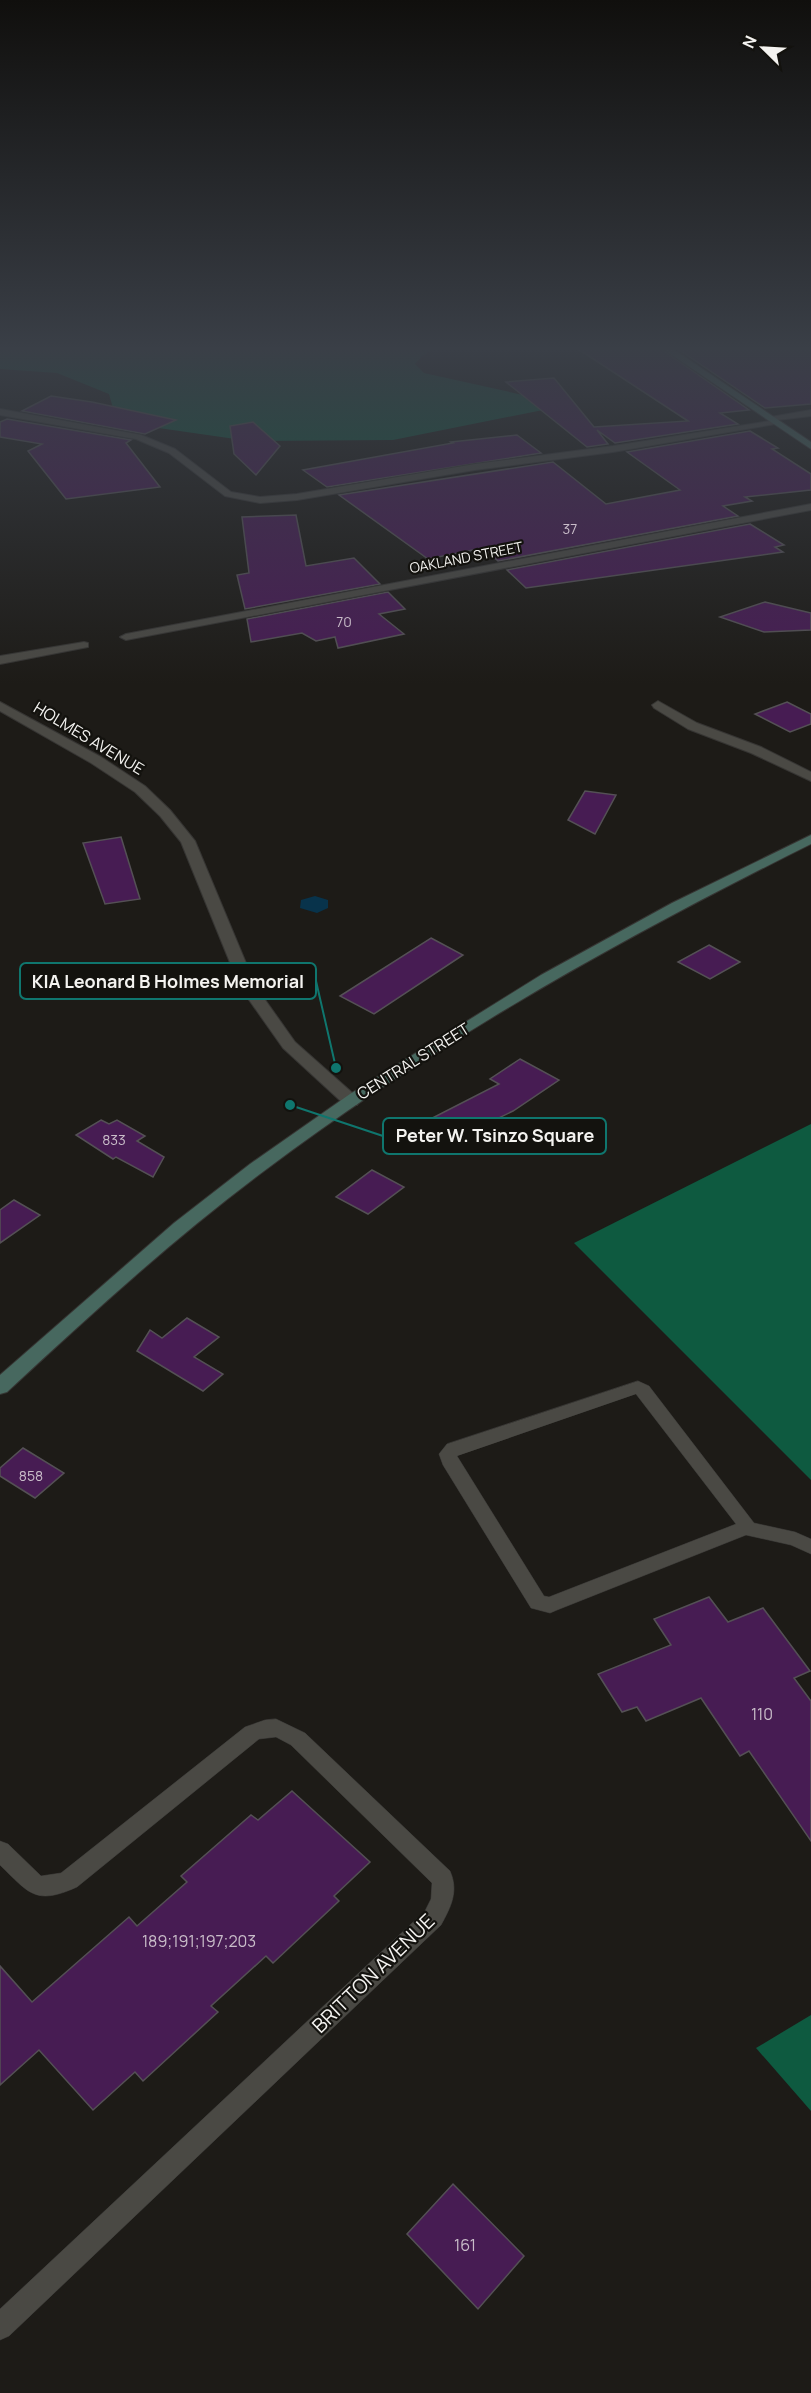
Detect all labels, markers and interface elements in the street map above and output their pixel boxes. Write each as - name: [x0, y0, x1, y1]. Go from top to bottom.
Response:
- north arrow: [733, 18, 793, 78]
- text: N: [737, 32, 762, 52]
- house number: 37: [563, 519, 577, 538]
- street label: OAKLAND STREET: [408, 537, 525, 577]
- house number: 70: [336, 612, 352, 631]
- street label: HOLMES AVENUE: [30, 696, 148, 780]
- callout: KIA Leonard B Holmes Memorial: [20, 963, 316, 999]
- text: KIA Leonard B Holmes Memorial: [32, 969, 304, 993]
- street label: CENTRAL STREET: [352, 1017, 474, 1105]
- callout: Peter W. Tsinzo Square: [383, 1118, 606, 1154]
- text: Peter W. Tsinzo Square: [396, 1123, 594, 1147]
- house number: 833: [102, 1130, 126, 1149]
- house number: 858: [19, 1466, 43, 1485]
- house number: 110: [751, 1703, 773, 1725]
- street label: BRITTON AVENUE: [306, 1907, 440, 2039]
- house number: 189;191;197;203: [142, 1930, 256, 1952]
- house number: 161: [454, 2234, 476, 2256]

